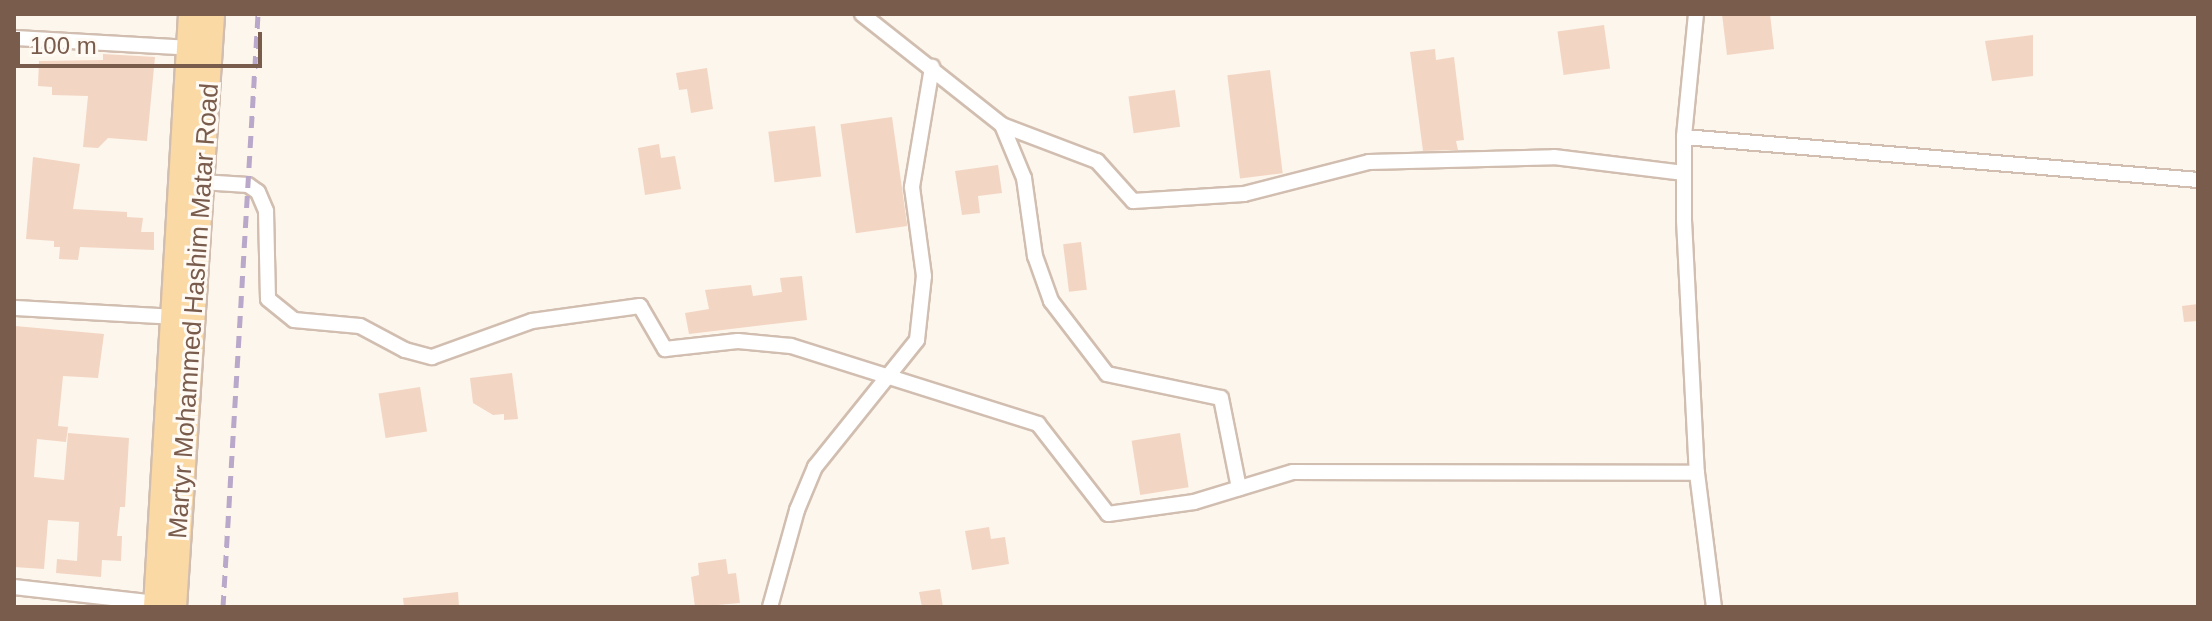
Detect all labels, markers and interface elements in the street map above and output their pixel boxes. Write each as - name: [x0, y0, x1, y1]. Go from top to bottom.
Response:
- scale bar: [20, 16, 266, 66]
- text: 100 m: [30, 32, 97, 59]
- street label: Martyr Mohammed Hashim Matar Road: [163, 82, 225, 540]

